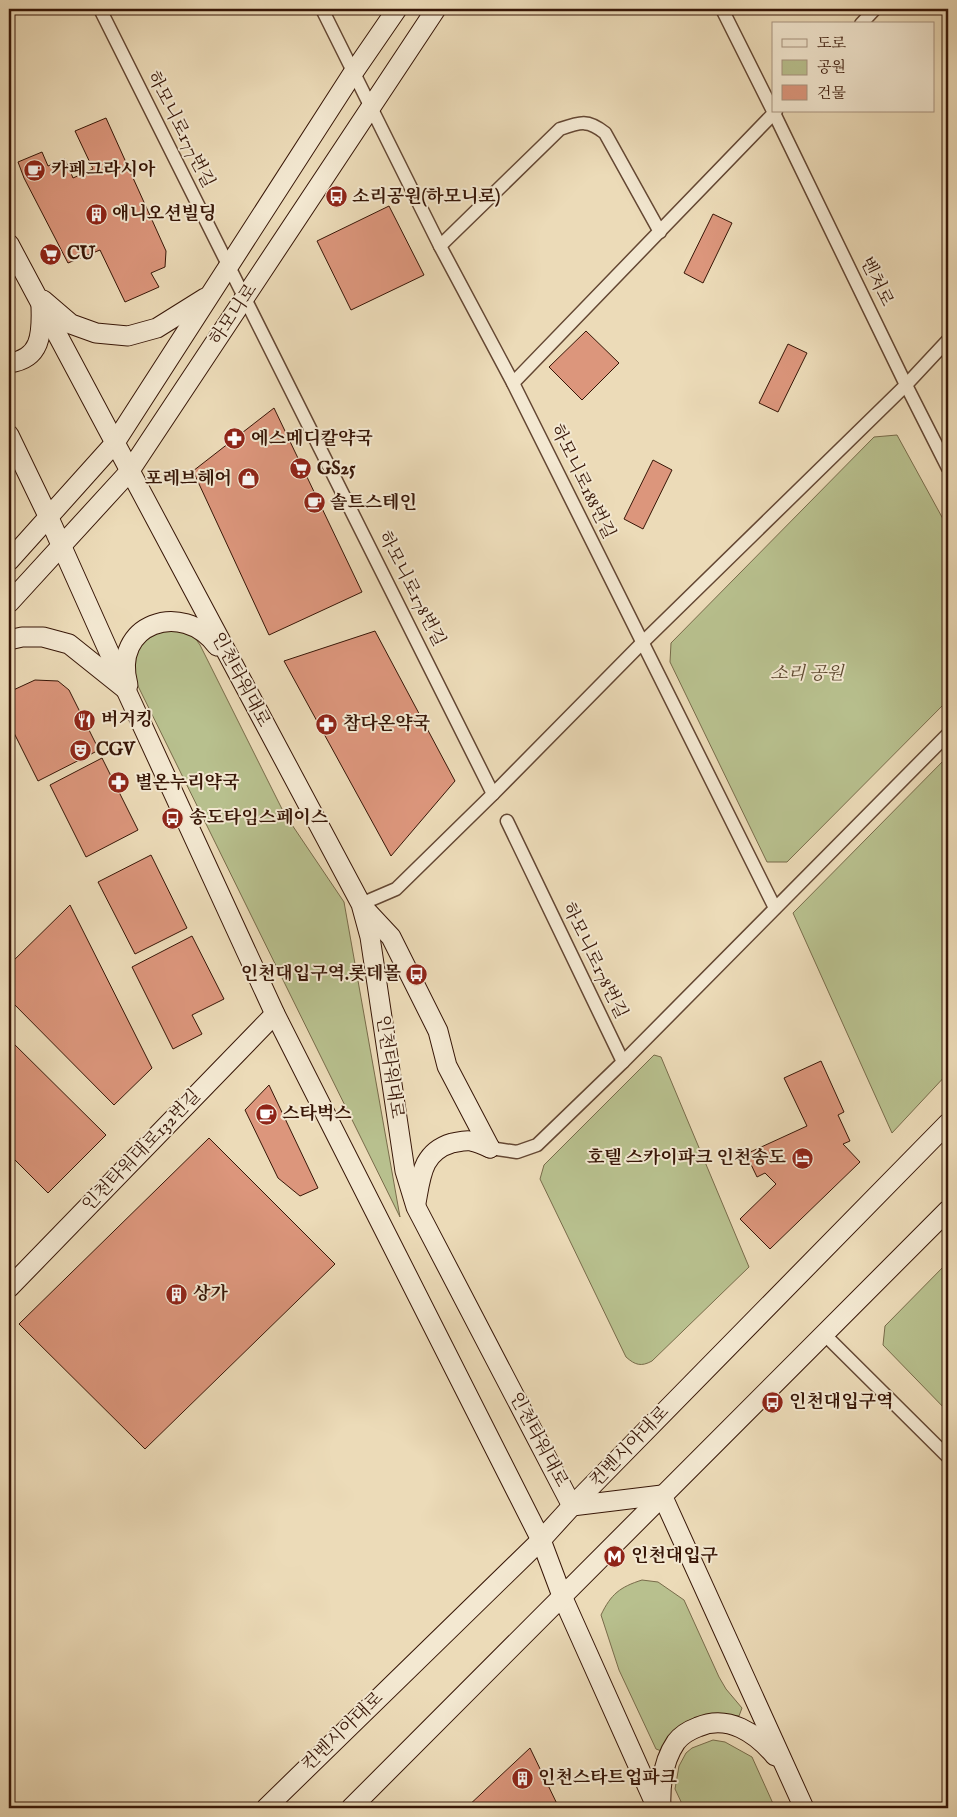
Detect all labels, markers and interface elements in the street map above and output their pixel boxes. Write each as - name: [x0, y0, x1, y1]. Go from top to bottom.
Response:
- legend: [772, 22, 934, 112]
- text: 도로: [817, 34, 846, 53]
- text: 공원: [817, 58, 846, 77]
- street label: 하모니로177번길: [141, 68, 219, 192]
- text: 건물: [817, 84, 846, 103]
- cafe icon: 카페그라시아: [23, 158, 47, 182]
- place label: 카페그라시아: [51, 159, 156, 182]
- bus stop icon: 소리공원(하모니로): [324, 185, 348, 209]
- place label: 소리공원(하모니로): [352, 186, 500, 209]
- building icon: 애니오션빌딩: [84, 202, 108, 226]
- place label: 애니오션빌딩: [112, 203, 216, 226]
- supermarket icon: CU: [39, 242, 63, 266]
- place label: CU: [67, 243, 96, 266]
- street label: 벤처로: [854, 254, 898, 310]
- street label: 하모니로: [205, 280, 263, 350]
- street label: 하모니로188번길: [544, 421, 620, 543]
- pharmacy icon: 에스메디칼약국: [223, 427, 247, 451]
- place label: 에스메디칼약국: [251, 428, 373, 451]
- supermarket icon: GS25: [289, 457, 313, 481]
- place label: GS25: [317, 458, 356, 481]
- shop icon: 포레브헤어: [236, 467, 260, 491]
- place label: 포레브헤어: [145, 468, 232, 491]
- cafe icon: 솔트스테인: [302, 491, 326, 515]
- place label: 솔트스테인: [330, 492, 417, 515]
- street label: 하모니로178번길: [372, 527, 450, 651]
- street label: 인천타워대로: [205, 629, 275, 731]
- park label: 소리 공원: [770, 663, 845, 686]
- restaurant icon: 버거킹: [73, 708, 97, 732]
- place label: 버거킹: [101, 709, 153, 732]
- pharmacy icon: 참다온약국: [315, 712, 339, 736]
- place label: 참다온약국: [343, 713, 431, 736]
- theatre icon: CGV: [68, 738, 92, 762]
- place label: CGV: [96, 739, 136, 762]
- pharmacy icon: 별온누리약국: [107, 771, 131, 795]
- place label: 별온누리약국: [135, 772, 240, 795]
- bus stop icon: 송도타임스페이스: [161, 806, 185, 830]
- place label: 송도타임스페이스: [189, 807, 329, 830]
- street label: 하모니로178번길: [556, 899, 632, 1023]
- bus stop icon: 인천대입구역.롯데몰: [405, 962, 429, 986]
- place label: 인천대입구역.롯데몰: [241, 963, 402, 986]
- street label: 인천타워대로: [370, 1014, 408, 1120]
- street label: 인천타워대로132번길: [78, 1085, 206, 1217]
- cafe icon: 스타벅스: [254, 1102, 278, 1126]
- place label: 스타벅스: [282, 1103, 352, 1126]
- hotel icon: 호텔 스카이파크 인천송도: [790, 1146, 814, 1170]
- place label: 호텔 스카이파크 인천송도: [587, 1147, 787, 1170]
- building icon: 상가: [165, 1282, 189, 1306]
- place label: 상가: [193, 1283, 228, 1306]
- street label: 인천타워대로: [503, 1389, 573, 1491]
- bus stop icon: 인천대입구역: [761, 1390, 785, 1414]
- place label: 인천대입구역: [789, 1391, 893, 1414]
- street label: 컨벤시아대로: [585, 1401, 675, 1493]
- metro station icon: 인천대입구: [603, 1544, 627, 1568]
- place label: 인천대입구: [631, 1545, 719, 1568]
- street label: 컨벤시아대로: [297, 1687, 389, 1777]
- building icon: 인천스타트업파크: [510, 1766, 534, 1790]
- place label: 인천스타트업파크: [538, 1767, 678, 1790]

